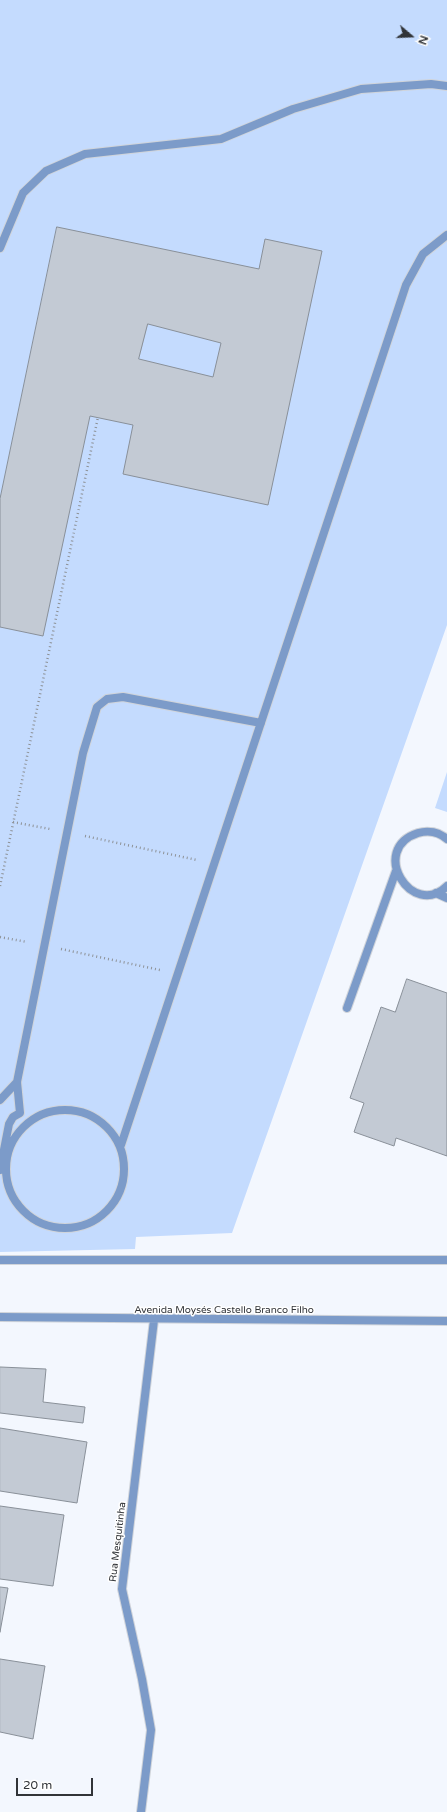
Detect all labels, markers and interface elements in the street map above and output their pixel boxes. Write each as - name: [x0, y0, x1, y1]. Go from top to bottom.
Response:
- north arrow: [391, 16, 431, 56]
- text: N: [415, 34, 430, 46]
- street label: Avenida Moysés Castello Branco Filho: [134, 1304, 314, 1316]
- street label: Rua Mesquitinha: [107, 1501, 129, 1583]
- scale bar: [18, 1770, 95, 1796]
- text: 20 m: [23, 1778, 52, 1792]

